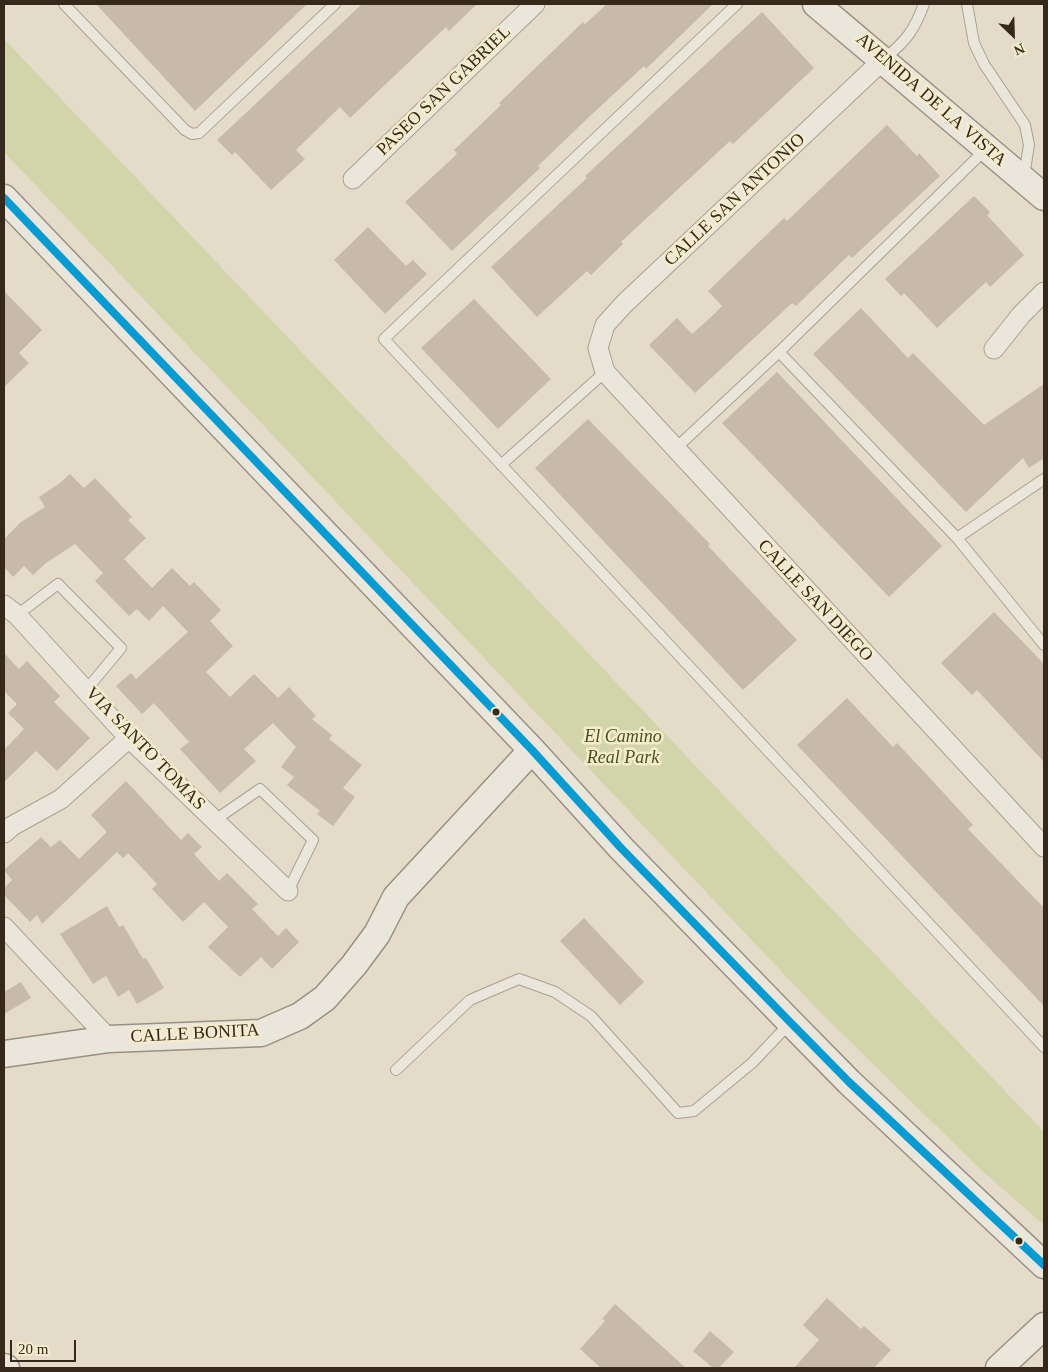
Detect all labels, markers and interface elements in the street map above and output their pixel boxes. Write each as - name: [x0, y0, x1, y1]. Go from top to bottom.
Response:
- north arrow: [988, 10, 1038, 60]
- street label: PASEO SAN GABRIEL: [372, 21, 516, 161]
- street label: AVENIDA DE LA VISTA: [851, 29, 1011, 171]
- text: N: [1012, 40, 1027, 58]
- street label: CALLE SAN ANTONIO: [660, 129, 810, 271]
- street label: CALLE SAN DIEGO: [753, 535, 877, 667]
- street label: VIA SANTO TOMAS: [80, 683, 210, 815]
- unlabelled marker: [491, 707, 501, 717]
- park label: El Camino Real Park: [584, 726, 662, 769]
- street label: CALLE BONITA: [130, 1020, 260, 1048]
- unlabelled marker: [1014, 1236, 1024, 1246]
- scale bar: [12, 1330, 79, 1362]
- text: 20 m: [18, 1341, 48, 1357]

